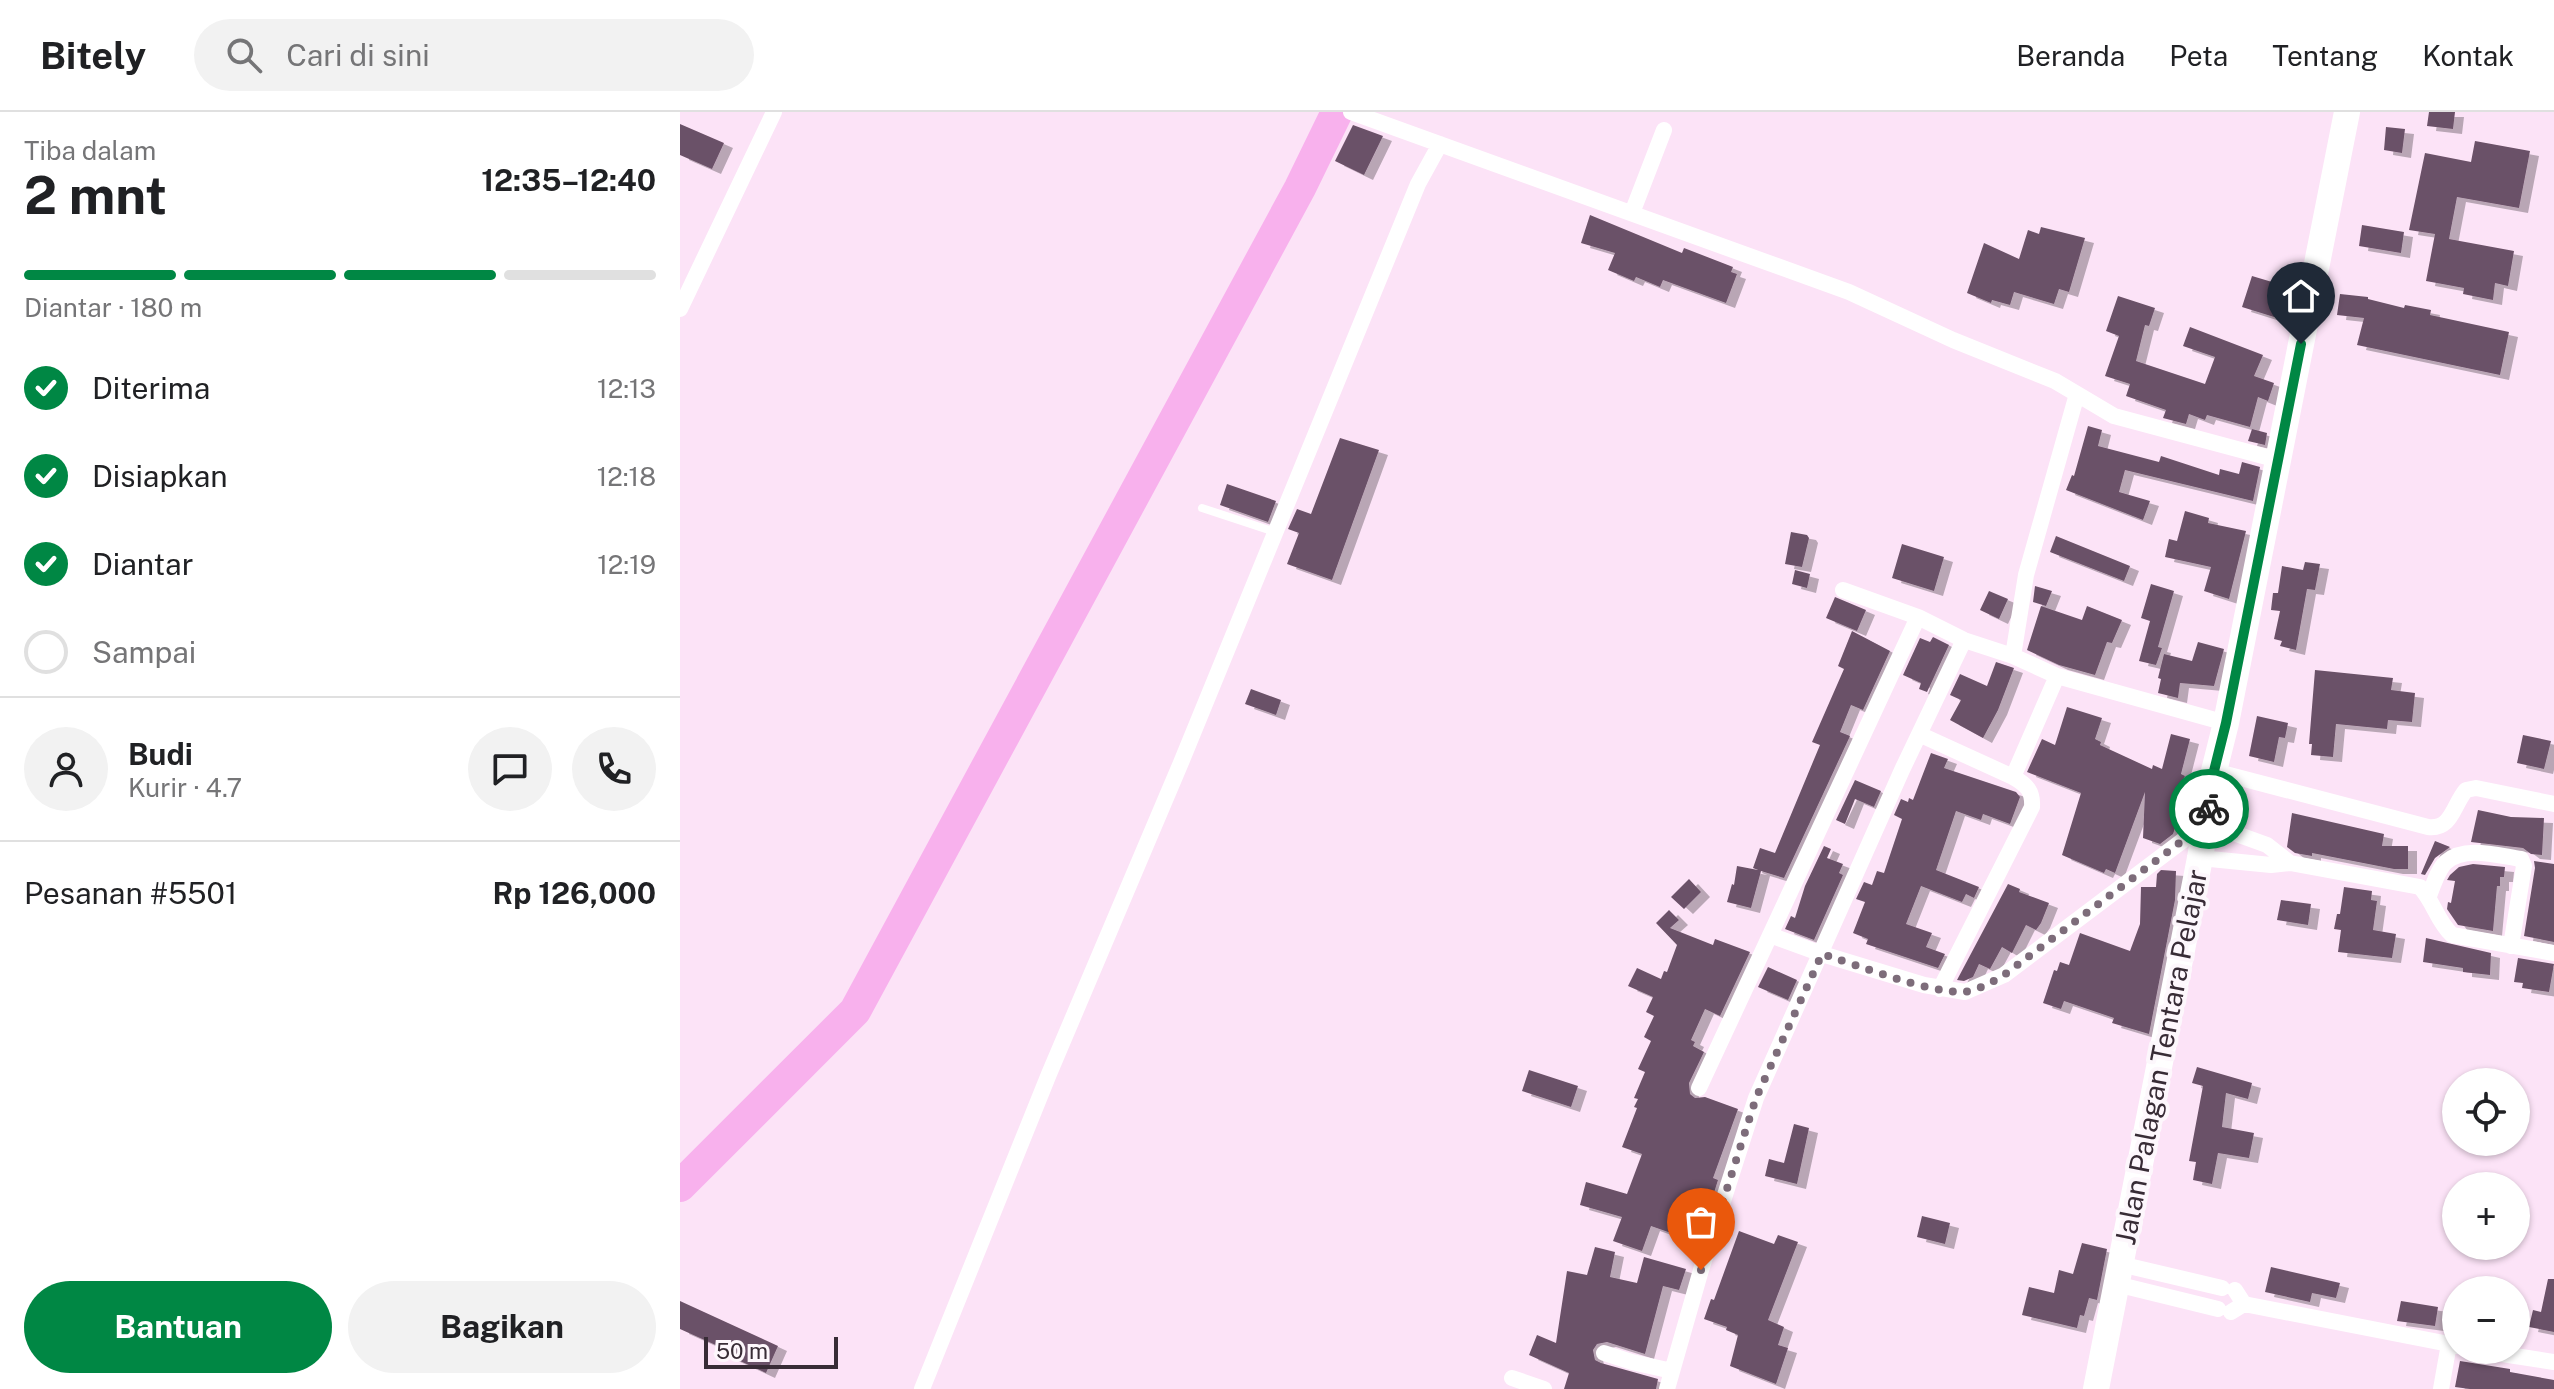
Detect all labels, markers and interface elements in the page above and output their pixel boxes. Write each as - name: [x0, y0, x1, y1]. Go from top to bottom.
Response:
- search box: [194, 19, 754, 91]
- text: Bitely: [40, 33, 146, 78]
- icon: search: [222, 33, 266, 77]
- text: Cari di sini: [286, 37, 430, 73]
- text: Beranda: [2016, 39, 2125, 72]
- text: Peta: [2169, 39, 2228, 72]
- text: Tentang: [2272, 39, 2378, 72]
- text: Kontak: [2422, 39, 2514, 72]
- text: Tiba dalam: [24, 135, 156, 166]
- text: 12:35–12:40: [481, 162, 656, 198]
- text: 2 mnt: [24, 165, 167, 226]
- pin: [2267, 262, 2335, 344]
- icon: home: [2279, 274, 2323, 318]
- text: Diantar · 180 m: [24, 292, 202, 323]
- icon: check: [24, 366, 68, 410]
- text: Diterima: [92, 370, 210, 406]
- text: 12:13: [597, 373, 656, 404]
- icon: check: [24, 454, 68, 498]
- text: Disiapkan: [92, 458, 228, 494]
- text: 12:18: [597, 461, 656, 492]
- icon: check: [24, 542, 68, 586]
- text: Diantar: [92, 546, 193, 582]
- text: 12:19: [597, 549, 656, 580]
- text: Sampai: [92, 634, 196, 670]
- button: person: [24, 727, 108, 811]
- button: chat: [468, 727, 552, 811]
- button: phone: [572, 727, 656, 811]
- text: Budi: [128, 736, 193, 772]
- courier: [2169, 769, 2249, 849]
- text: Kurir · 4.7: [128, 772, 242, 803]
- icon: bike: [2187, 787, 2231, 831]
- street label: Jalan Palagan Tentara Pelajar: [2108, 866, 2213, 1247]
- text: Pesanan #5501: [24, 875, 237, 911]
- text: Rp 126,000: [492, 875, 656, 911]
- map controls: [2442, 1068, 2530, 1364]
- button: locate: [2442, 1068, 2530, 1156]
- button: +: [2442, 1172, 2530, 1260]
- pin: [1667, 1188, 1735, 1270]
- icon: bag: [1679, 1200, 1723, 1244]
- button: −: [2442, 1276, 2530, 1364]
- button: Bantuan: [24, 1281, 332, 1373]
- button: Bagikan: [348, 1281, 656, 1373]
- scale bar: [704, 1333, 838, 1369]
- text: 50 m: [716, 1338, 768, 1364]

